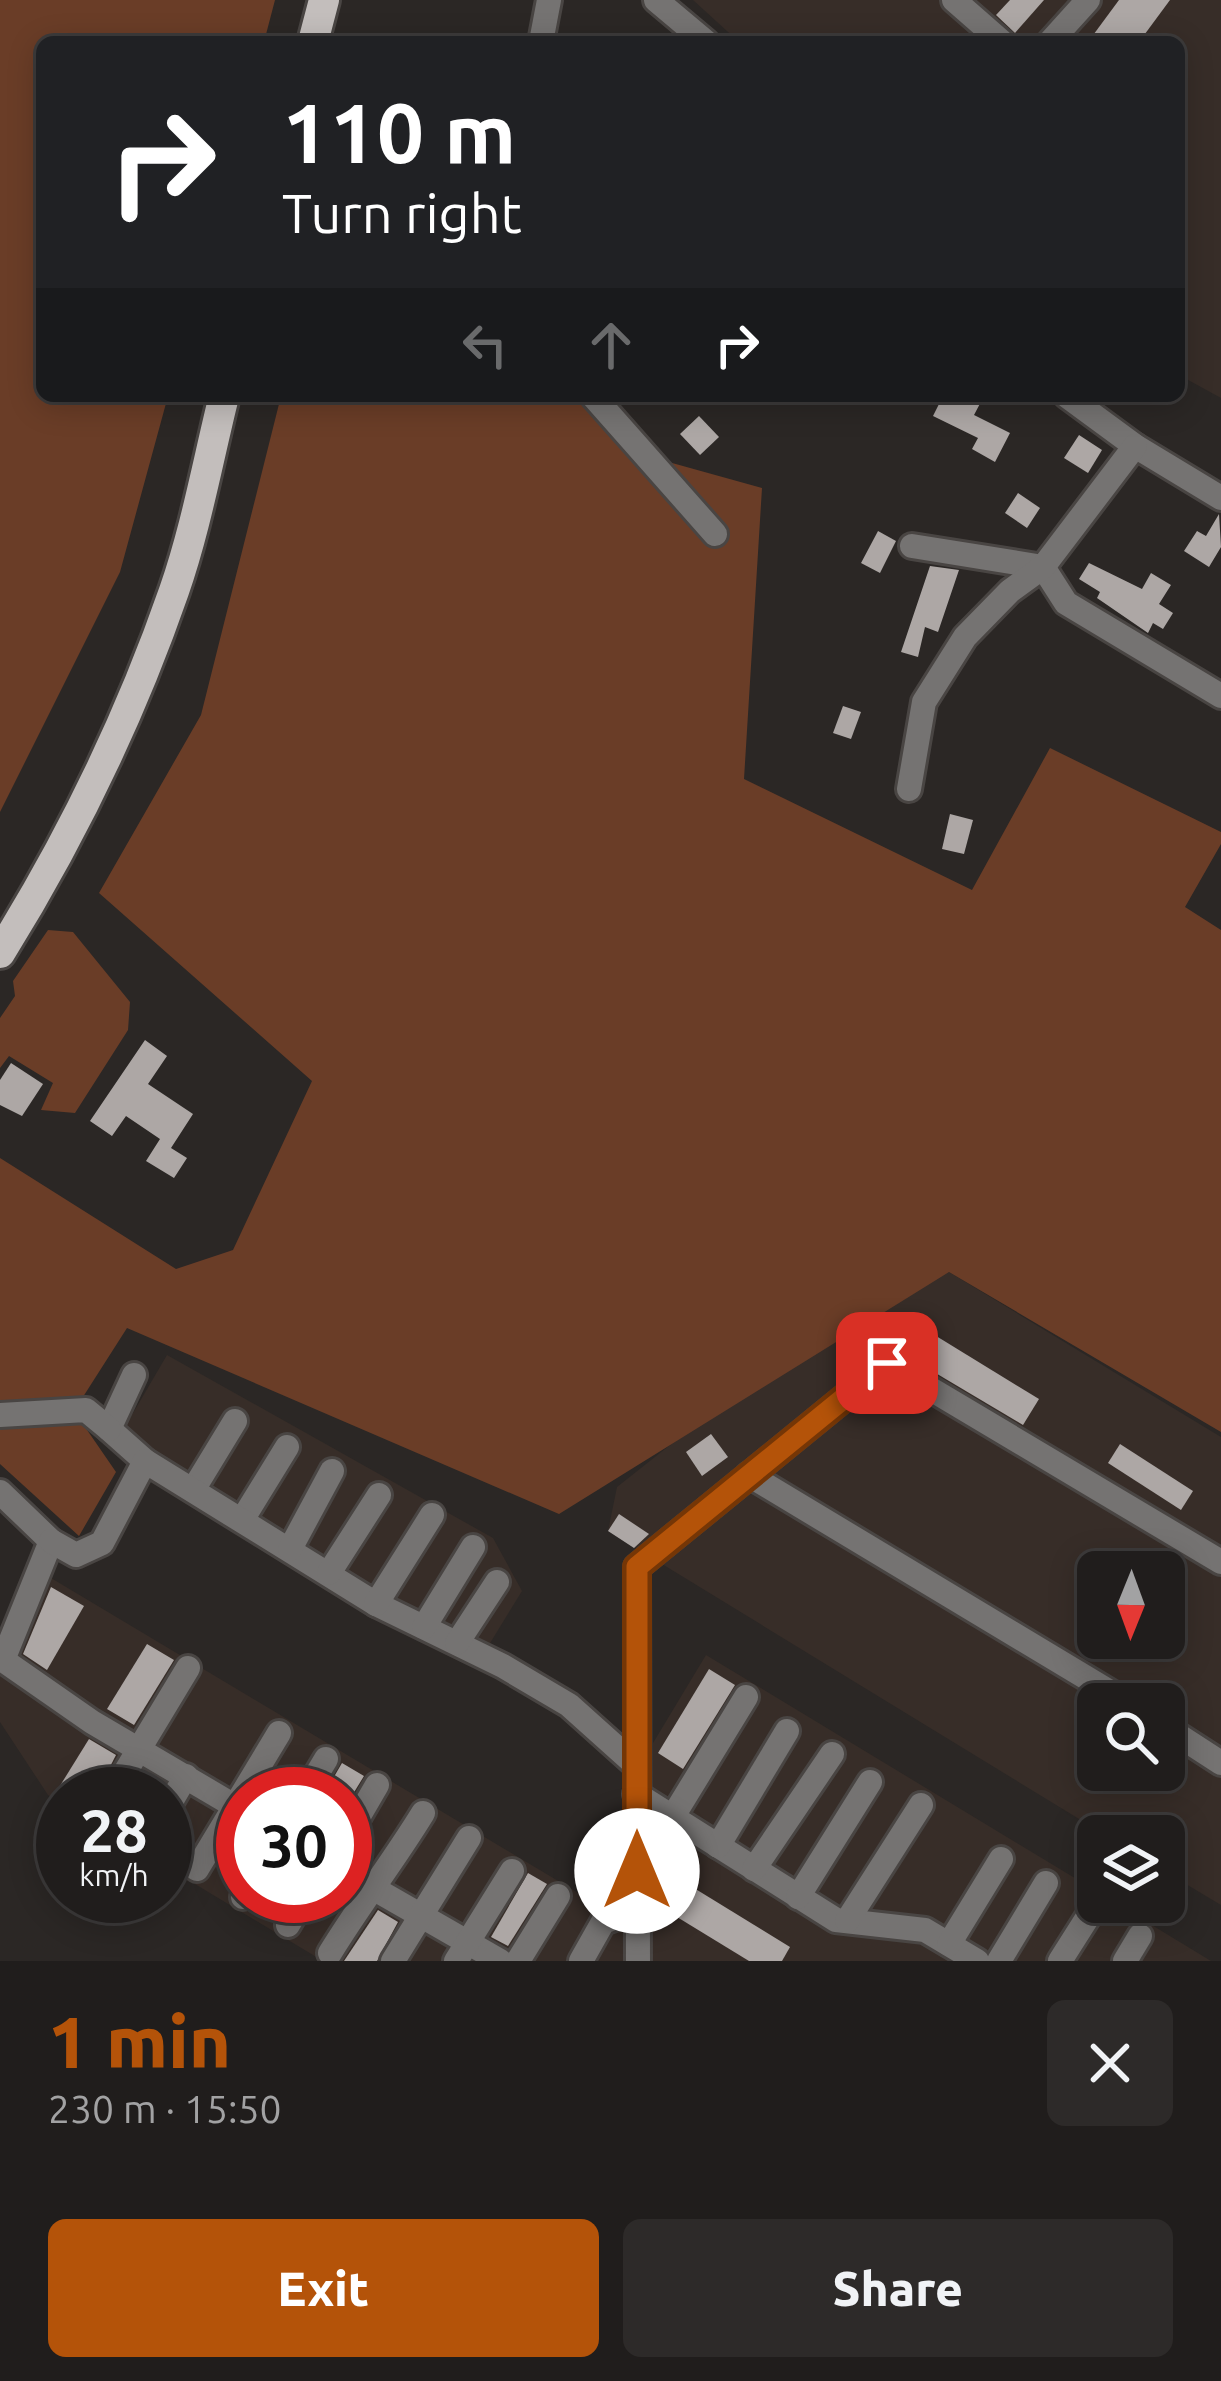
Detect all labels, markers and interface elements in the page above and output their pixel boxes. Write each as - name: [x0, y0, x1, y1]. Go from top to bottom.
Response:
- icon: right: [84, 84, 240, 240]
- text: 110 m: [282, 85, 516, 179]
- text: Turn right: [282, 183, 522, 243]
- icon: left: [452, 312, 518, 378]
- icon: ahead: [578, 312, 644, 378]
- icon: right: [704, 312, 770, 378]
- pin: [836, 1312, 938, 1414]
- icon: arrive: [854, 1330, 920, 1396]
- north arrow: [1077, 1551, 1185, 1659]
- map controls: [1077, 1551, 1185, 1923]
- button: search: [1077, 1683, 1185, 1791]
- speed limit sign: 30: [216, 1767, 372, 1923]
- text: 28: [80, 1796, 148, 1863]
- position arrow: [574, 1808, 700, 1934]
- button: layers: [1077, 1815, 1185, 1923]
- text: km/h: [79, 1858, 149, 1892]
- button: close: [1047, 2000, 1173, 2126]
- text: 1 min: [48, 2001, 231, 2082]
- text: 230 m · 15:50: [48, 2087, 282, 2130]
- button: Exit: [48, 2219, 599, 2357]
- button: Share: [623, 2219, 1173, 2357]

